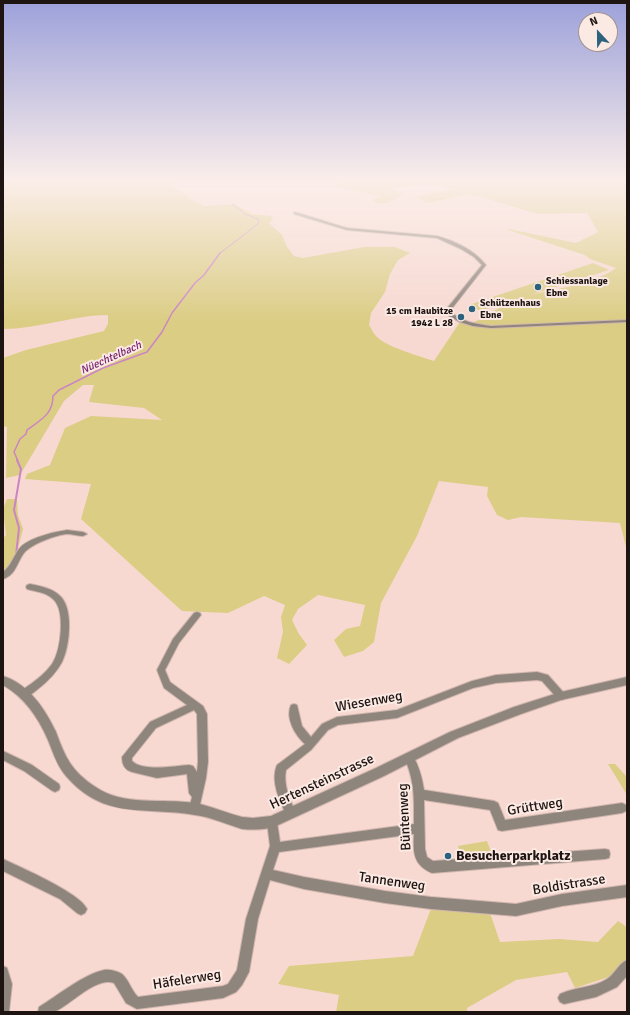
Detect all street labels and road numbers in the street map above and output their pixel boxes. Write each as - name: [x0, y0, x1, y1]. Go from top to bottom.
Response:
- street label: Wiesenweg: [334, 688, 404, 716]
- street label: Hertensteinstrasse: [267, 750, 377, 814]
- street label: Büntenweg: [395, 783, 415, 851]
- street label: Grüttweg: [506, 794, 564, 820]
- street label: Tannenweg: [358, 869, 426, 895]
- street label: Boldistrasse: [531, 871, 607, 899]
- street label: Häfelerweg: [152, 966, 222, 994]

